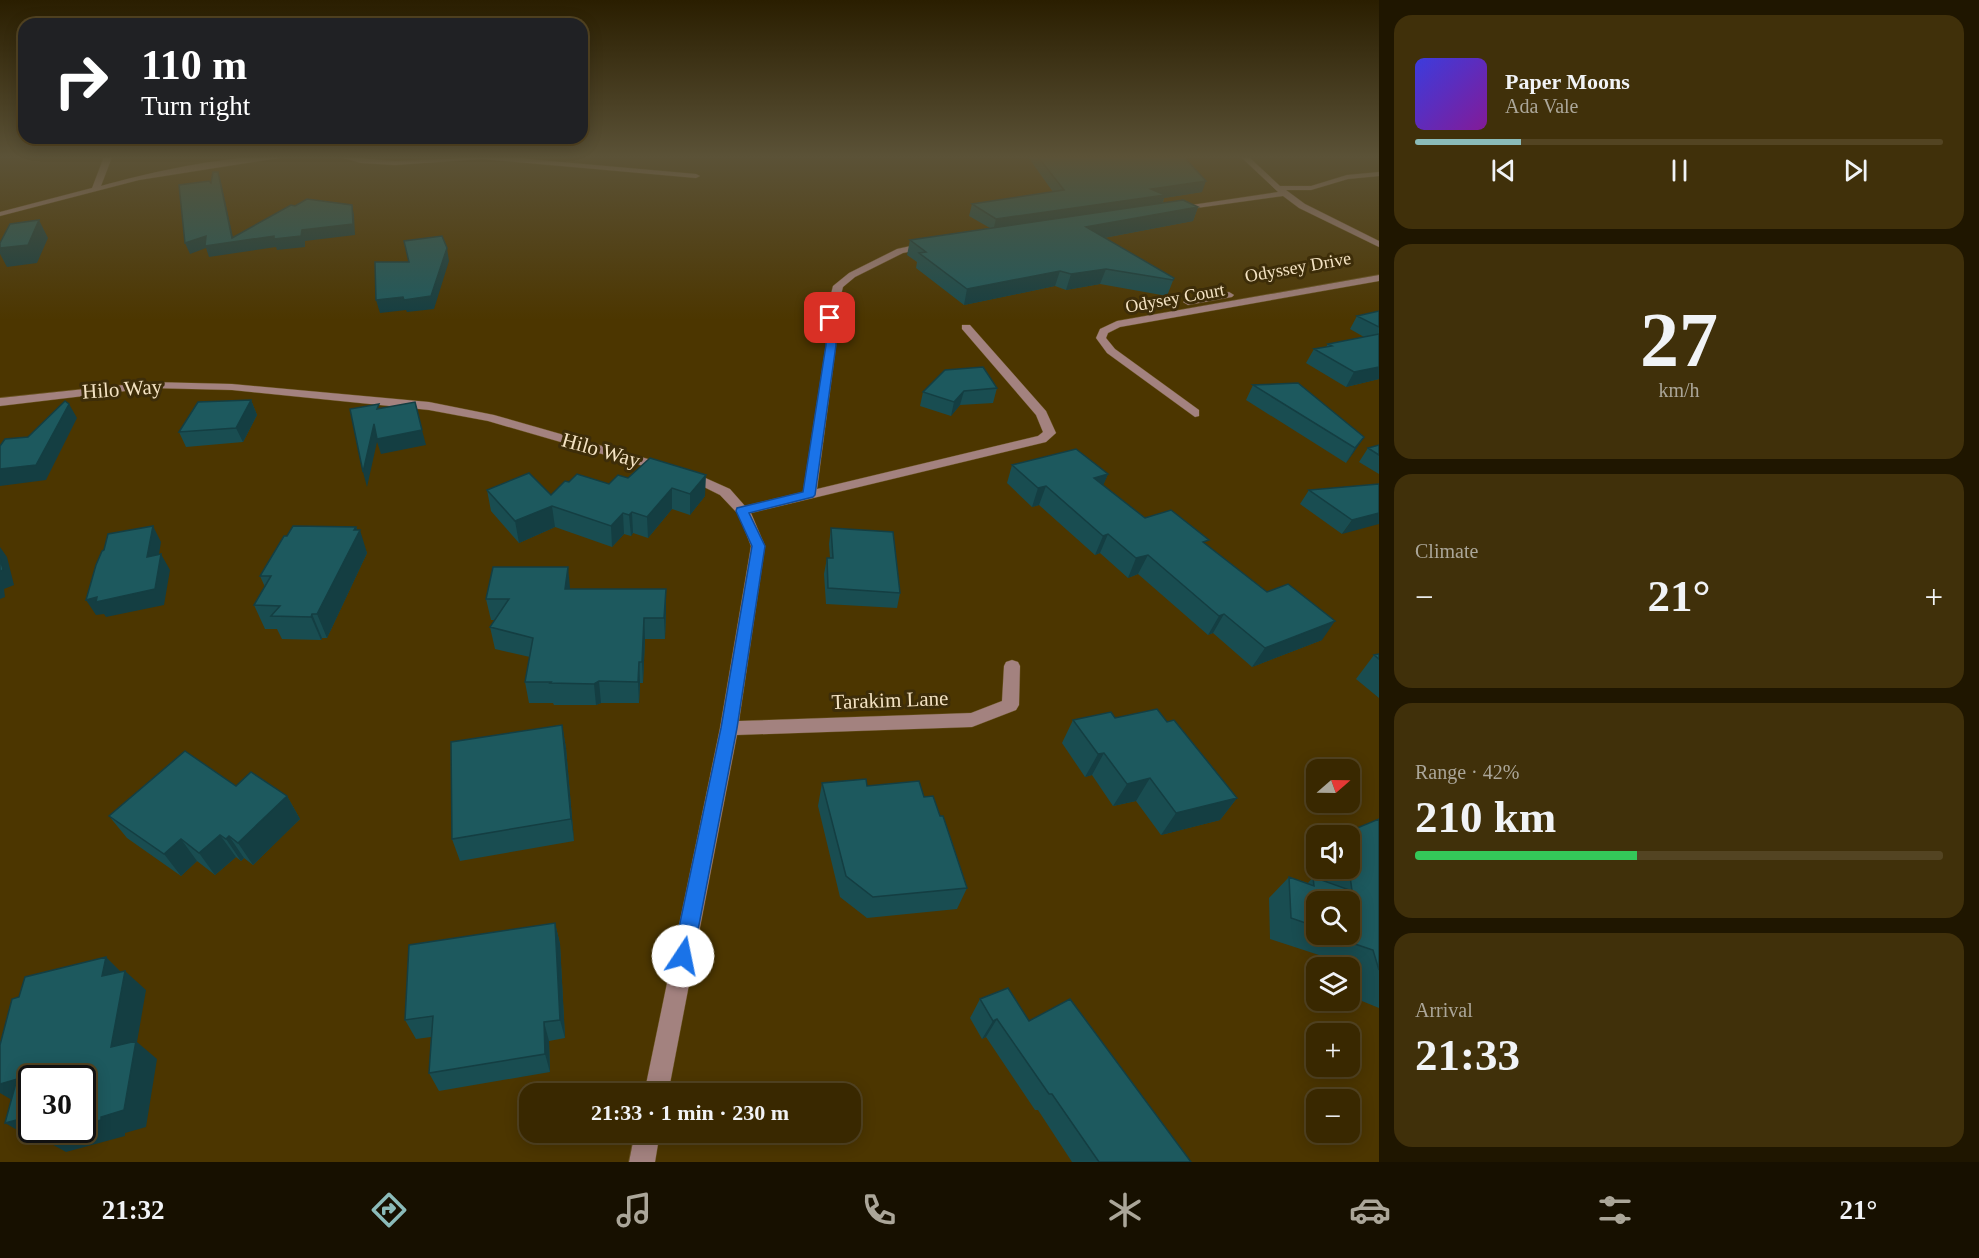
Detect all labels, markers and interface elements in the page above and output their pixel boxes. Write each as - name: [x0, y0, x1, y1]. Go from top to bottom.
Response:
- icon: right: [42, 42, 120, 120]
- text: 110 m: [141, 42, 247, 88]
- text: Paper Moons: [1505, 69, 1630, 94]
- text: Turn right: [141, 91, 250, 121]
- text: Ada Vale: [1505, 95, 1579, 117]
- icon: previous: [1487, 154, 1520, 187]
- icon: pause: [1663, 154, 1696, 187]
- icon: next: [1839, 154, 1872, 187]
- street label: Odyssey Drive: [1243, 248, 1353, 286]
- street label: Odysey Court: [1124, 279, 1226, 317]
- pin: [804, 292, 855, 343]
- text: 27: [1640, 296, 1718, 383]
- icon: arrive: [813, 301, 846, 334]
- street label: Hilo Way: [81, 374, 163, 404]
- text: km/h: [1658, 379, 1700, 401]
- street label: Hilo Way: [559, 427, 643, 473]
- text: Climate: [1415, 540, 1478, 562]
- text: 21°: [1648, 571, 1711, 621]
- text: −: [1415, 579, 1434, 615]
- text: +: [1924, 579, 1943, 615]
- street label: Tarakim Lane: [831, 686, 949, 714]
- north arrow: [1306, 759, 1360, 813]
- map controls: [1306, 759, 1360, 1143]
- text: Range · 42%: [1415, 761, 1519, 783]
- text: 210 km: [1415, 792, 1556, 842]
- button: sound: [1306, 825, 1360, 879]
- button: search: [1306, 891, 1360, 945]
- position arrow: [651, 924, 715, 988]
- button: layers: [1306, 957, 1360, 1011]
- text: Arrival: [1415, 999, 1473, 1021]
- button: +: [1306, 1023, 1360, 1077]
- text: 21:33: [1415, 1030, 1520, 1080]
- speed limit sign: 30: [18, 1065, 96, 1143]
- button: −: [1306, 1089, 1360, 1143]
- text: 21:33 · 1 min · 230 m: [591, 1100, 789, 1125]
- icon: directions: [368, 1189, 410, 1231]
- icon: music: [613, 1189, 655, 1231]
- icon: phone: [858, 1189, 900, 1231]
- icon: climate: [1104, 1189, 1146, 1231]
- icon: car: [1349, 1189, 1391, 1231]
- icon: filters: [1594, 1189, 1636, 1231]
- text: 21:32: [102, 1195, 165, 1225]
- text: 21°: [1839, 1195, 1877, 1225]

